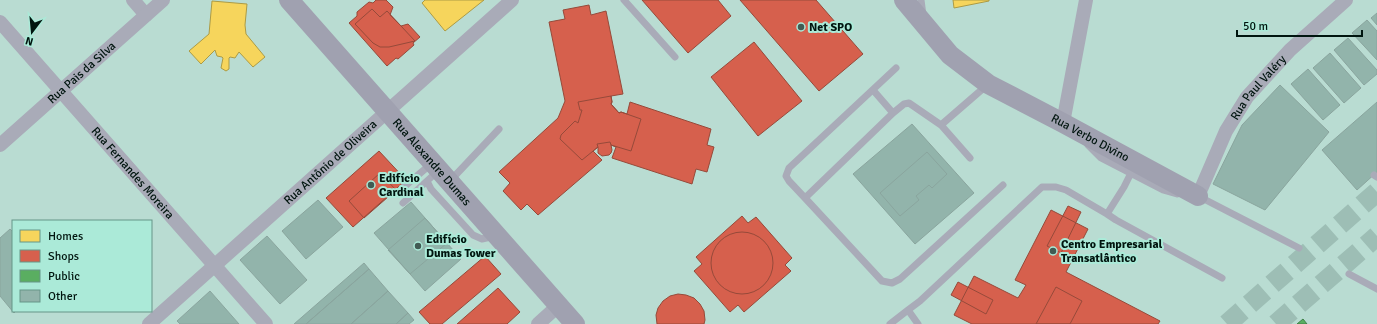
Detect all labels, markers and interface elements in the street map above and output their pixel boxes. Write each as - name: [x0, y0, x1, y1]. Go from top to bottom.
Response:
- north arrow: [12, 12, 52, 52]
- scale bar: [1237, 12, 1362, 38]
- text: 50 m: [1243, 19, 1268, 34]
- place label: Net SPO: [809, 20, 852, 35]
- marker: Net SPO: [796, 22, 806, 32]
- text: N: [24, 34, 35, 48]
- street label: Rua Pais da Silva: [45, 39, 119, 107]
- street label: Rua Paul Valéry: [1228, 52, 1290, 123]
- street label: Rua Verbo Divino: [1048, 111, 1132, 165]
- street label: Rua Alexandre Dumas: [389, 115, 474, 209]
- street label: Rua Antônio de Oliveira: [281, 117, 380, 208]
- street label: Rua Fernandes Moreira: [88, 124, 177, 222]
- place label: Edifício Cardinal: [379, 171, 424, 200]
- marker: Edifício Cardinal: [366, 180, 376, 190]
- legend: [12, 220, 152, 312]
- text: Homes: [48, 229, 83, 244]
- place label: Edifício Dumas Tower: [426, 232, 496, 261]
- place label: Centro Empresarial Transatlântico: [1061, 237, 1163, 266]
- marker: Edifício Dumas Tower: [413, 241, 423, 251]
- marker: Centro Empresarial Transatlântico: [1048, 246, 1058, 256]
- text: Shops: [48, 249, 79, 264]
- text: Public: [48, 269, 80, 284]
- text: Other: [48, 289, 78, 304]

